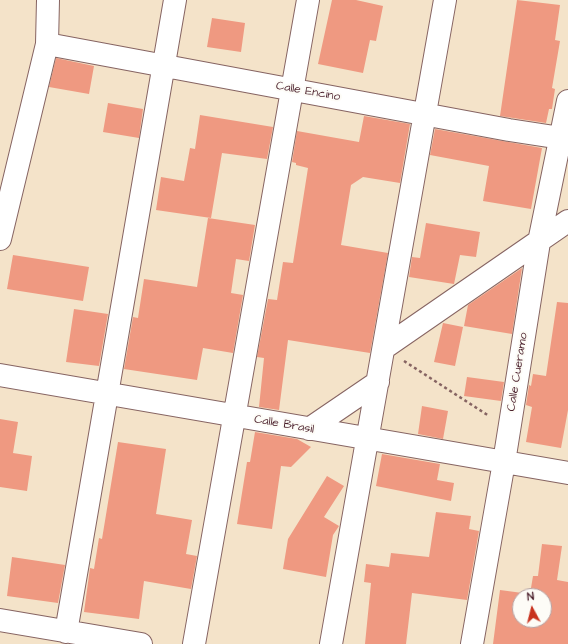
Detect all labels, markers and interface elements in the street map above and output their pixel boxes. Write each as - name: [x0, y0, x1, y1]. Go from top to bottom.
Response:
- street label: Calle Encino: [275, 79, 341, 105]
- street label: Calle Cueramo: [505, 332, 531, 412]
- street label: Calle Brasil: [253, 413, 315, 437]
- north arrow: [512, 588, 552, 628]
- text: N: [526, 589, 535, 604]

